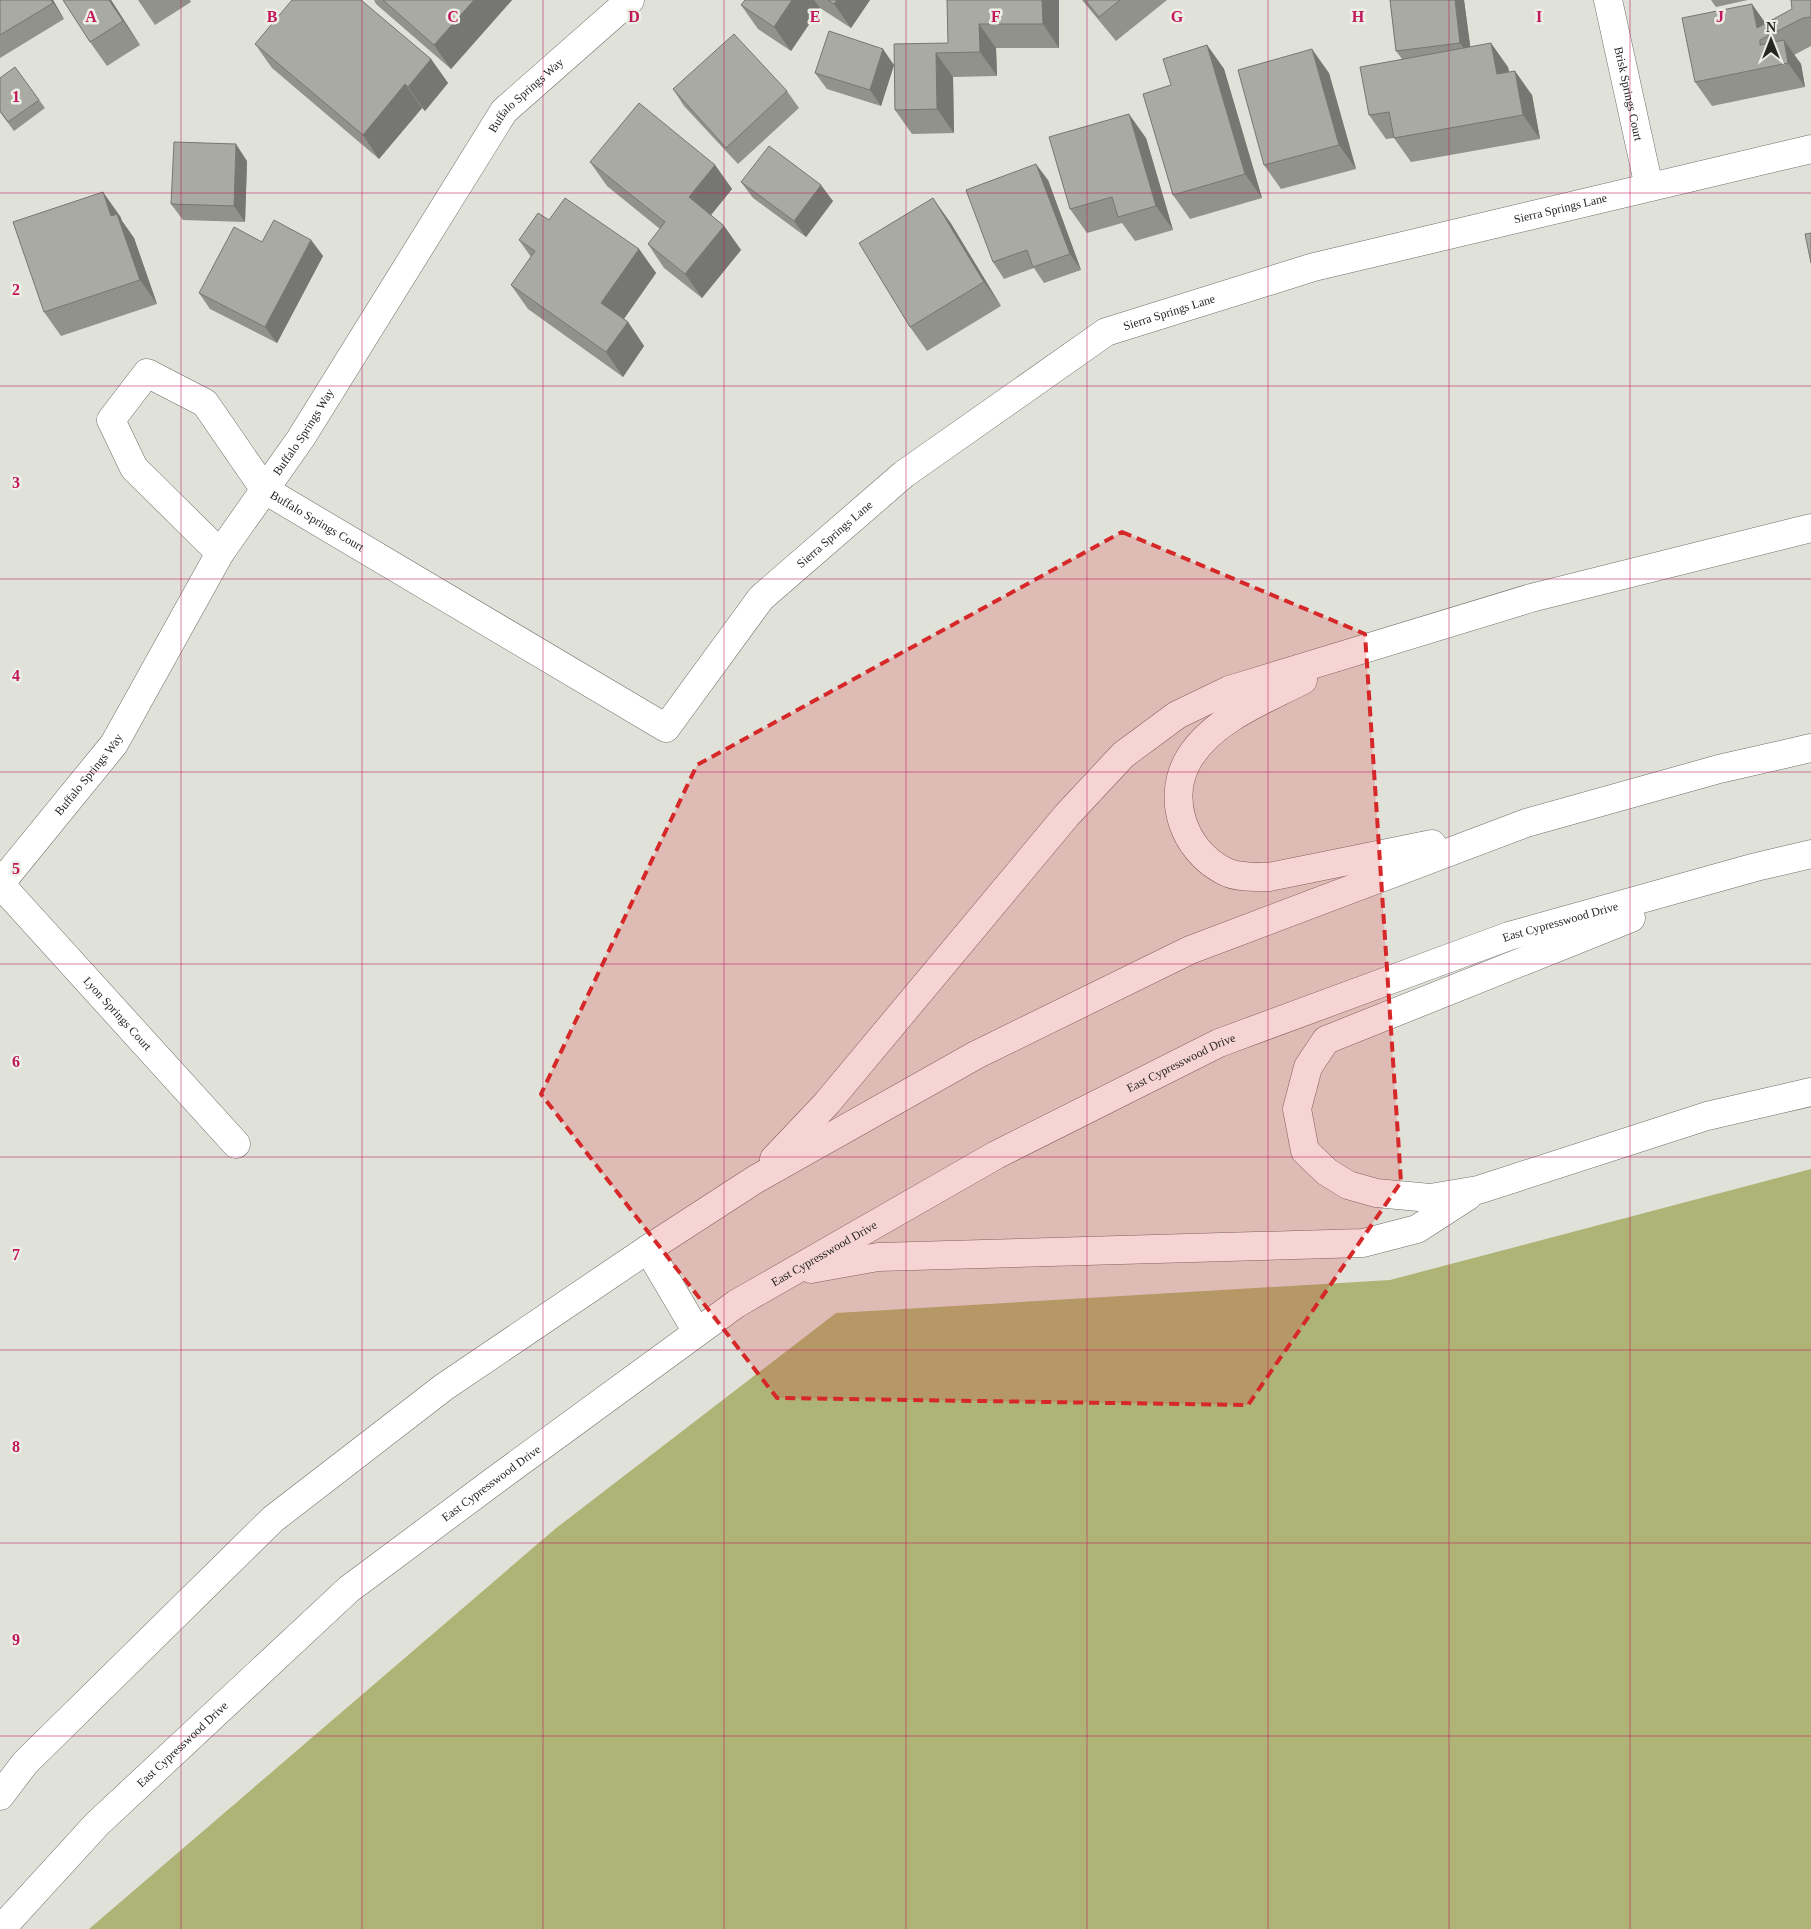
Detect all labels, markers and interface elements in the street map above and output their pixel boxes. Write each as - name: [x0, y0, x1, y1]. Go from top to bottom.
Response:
- text: A: [85, 8, 97, 25]
- text: B: [267, 8, 278, 25]
- text: C: [447, 8, 459, 25]
- text: D: [628, 8, 640, 25]
- text: E: [810, 8, 820, 25]
- text: F: [991, 8, 1001, 25]
- text: G: [1171, 8, 1184, 25]
- text: H: [1352, 8, 1365, 25]
- text: I: [1536, 8, 1542, 25]
- text: J: [1716, 8, 1724, 25]
- north arrow: [1746, 15, 1796, 65]
- text: N: [1766, 20, 1776, 35]
- street label: Brisk Springs Court: [1611, 45, 1646, 143]
- street label: Buffalo Springs Way: [485, 55, 566, 135]
- text: 1: [12, 88, 20, 105]
- street label: Sierra Springs Lane: [1512, 191, 1608, 226]
- text: 2: [12, 281, 20, 298]
- street label: Sierra Springs Lane: [1122, 291, 1217, 333]
- street label: Buffalo Springs Way: [270, 386, 337, 478]
- text: 3: [12, 474, 20, 491]
- street label: Buffalo Springs Court: [268, 488, 367, 555]
- street label: Sierra Springs Lane: [794, 498, 875, 571]
- text: 4: [12, 667, 20, 684]
- street label: Buffalo Springs Way: [52, 731, 125, 818]
- text: 5: [12, 860, 20, 877]
- street label: East Cypresswood Drive: [1500, 899, 1620, 945]
- street label: Lyon Springs Court: [81, 974, 155, 1054]
- street label: East Cypresswood Drive: [1124, 1031, 1237, 1095]
- text: 6: [12, 1053, 20, 1070]
- street label: East Cypresswood Drive: [769, 1218, 879, 1289]
- text: 7: [12, 1246, 20, 1263]
- text: 8: [12, 1438, 20, 1455]
- street label: East Cypresswood Drive: [439, 1442, 543, 1524]
- text: 9: [12, 1631, 20, 1648]
- street label: East Cypresswood Drive: [134, 1699, 231, 1790]

